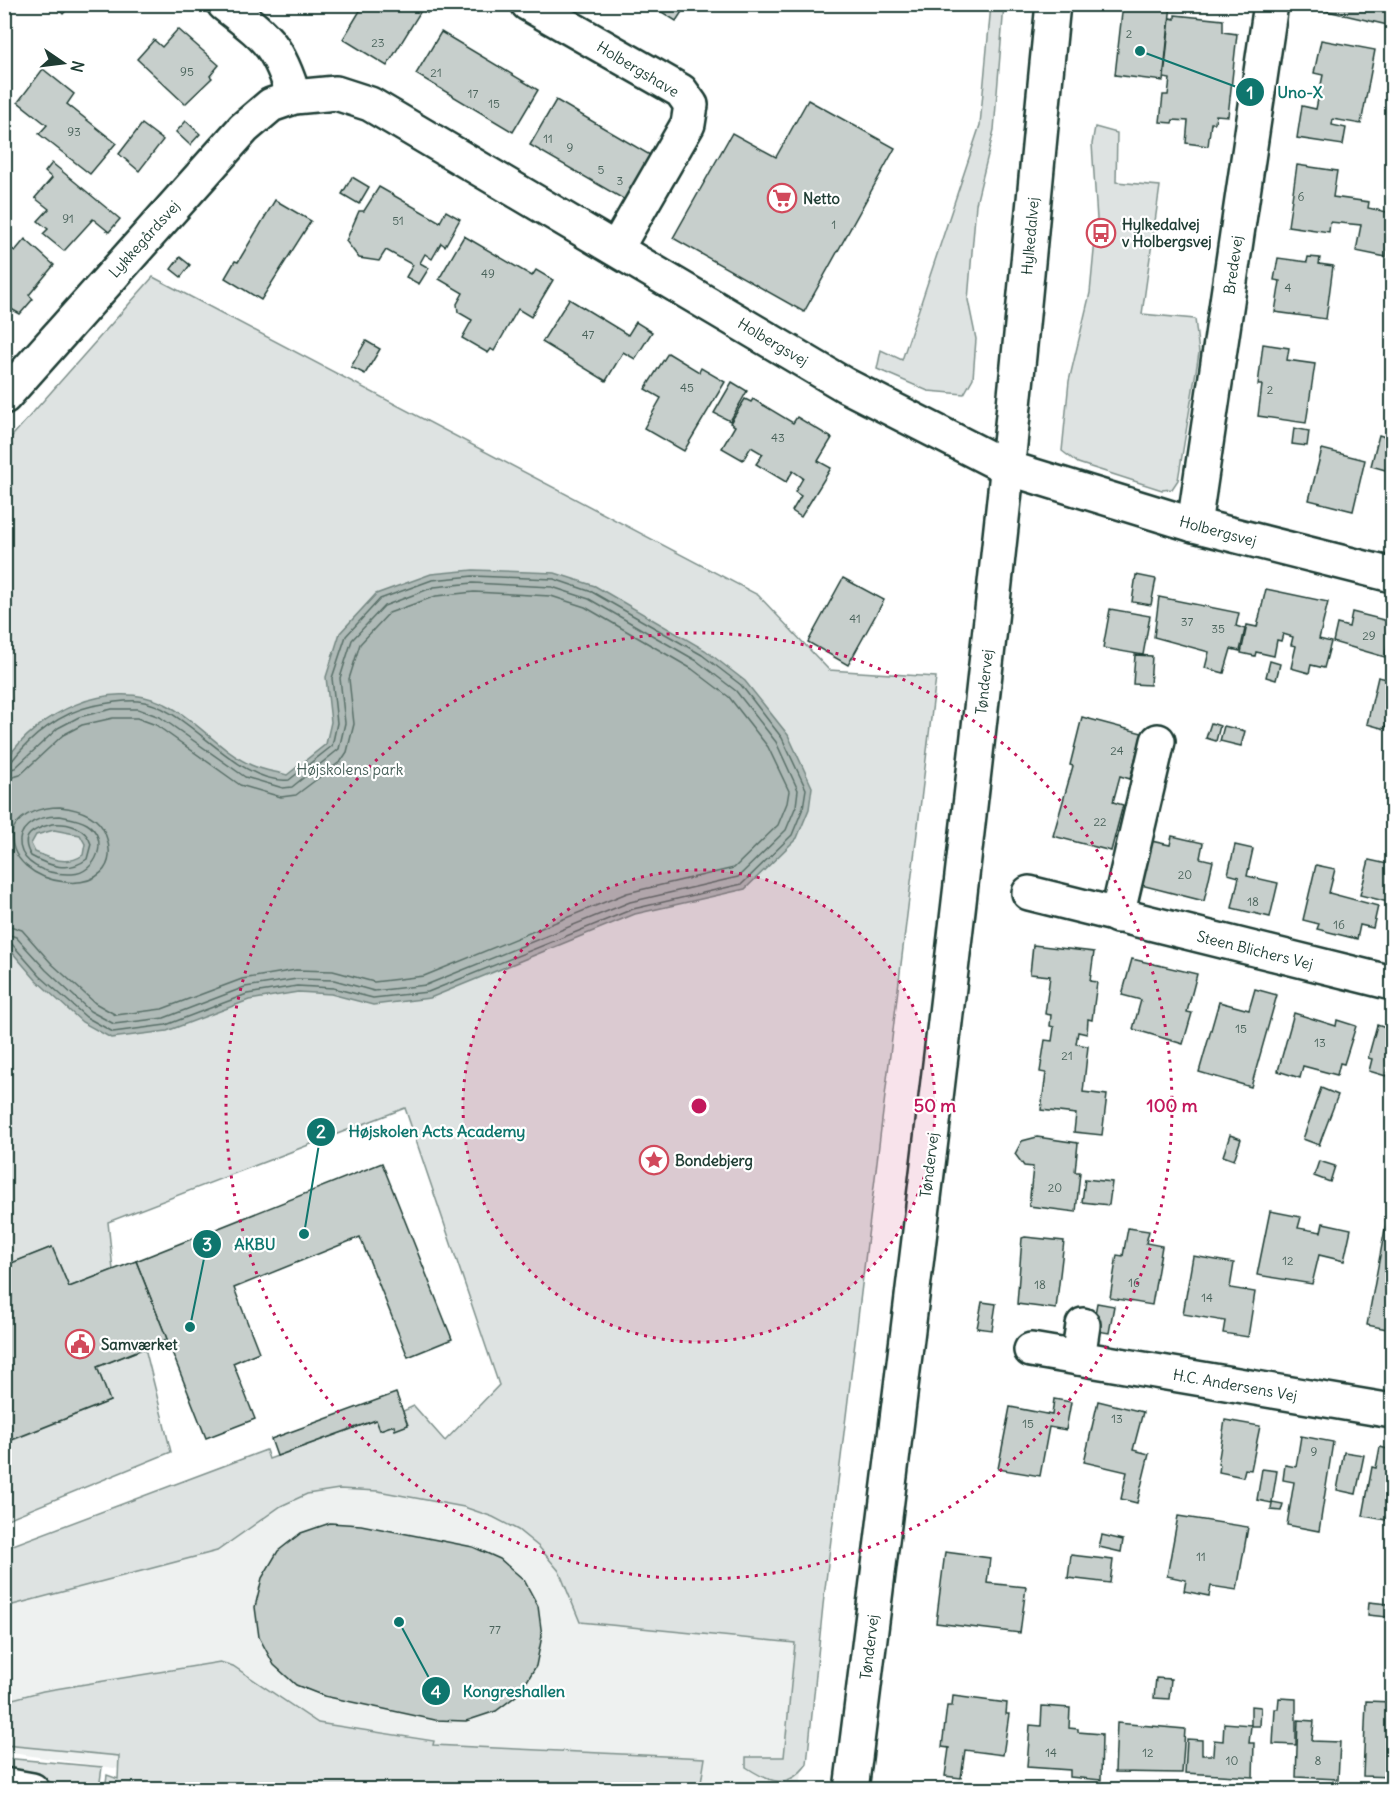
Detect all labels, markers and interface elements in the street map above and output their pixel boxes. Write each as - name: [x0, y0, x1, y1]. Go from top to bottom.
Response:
- house number: 2: [1126, 26, 1133, 41]
- north arrow: [33, 33, 93, 93]
- house number: 23: [371, 35, 385, 50]
- street label: Holbergshave: [593, 37, 683, 101]
- text: N: [67, 59, 89, 74]
- house number: 95: [180, 64, 194, 79]
- house number: 21: [430, 65, 442, 80]
- callout: Uno-X: [1235, 75, 1334, 109]
- text: 1: [1246, 81, 1254, 104]
- text: Uno-X: [1277, 82, 1324, 102]
- house number: 17: [468, 86, 478, 101]
- house number: 15: [488, 96, 500, 111]
- house number: 93: [67, 124, 81, 139]
- house number: 11: [543, 131, 553, 146]
- house number: 9: [567, 140, 574, 155]
- house number: 5: [598, 162, 605, 177]
- house number: 3: [617, 173, 624, 188]
- supermarket icon: Netto: [766, 182, 798, 214]
- place label: Netto: [803, 189, 840, 208]
- house number: 6: [1298, 189, 1305, 204]
- street label: Hylkedalvej: [1017, 196, 1043, 276]
- street label: Lykkegårdsvej: [104, 197, 184, 281]
- house number: 91: [62, 211, 74, 226]
- house number: 51: [392, 213, 404, 228]
- place label: Hylkedalvej v Holbergsvej: [1122, 215, 1212, 252]
- house number: 1: [832, 217, 836, 232]
- bus stop icon: Hylkedalvej v Holbergsvej: [1085, 217, 1117, 249]
- street label: Bredevej: [1219, 234, 1247, 296]
- house number: 49: [481, 266, 495, 281]
- house number: 4: [1285, 280, 1292, 295]
- street label: Holbergsvej: [734, 314, 812, 370]
- house number: 47: [582, 327, 594, 342]
- house number: 45: [680, 380, 694, 395]
- house number: 2: [1267, 382, 1274, 397]
- house number: 43: [771, 430, 785, 445]
- street label: Holbergsvej: [1177, 512, 1259, 550]
- house number: 41: [849, 611, 861, 626]
- house number: 37: [1181, 614, 1193, 629]
- house number: 35: [1211, 621, 1225, 636]
- house number: 29: [1362, 628, 1376, 643]
- street label: Tøndervej: [971, 648, 997, 716]
- house number: 24: [1110, 743, 1124, 758]
- park label: Højskolens park: [297, 760, 404, 779]
- house number: 22: [1093, 814, 1107, 829]
- house number: 20: [1178, 867, 1192, 882]
- house number: 18: [1247, 894, 1259, 909]
- house number: 16: [1333, 917, 1345, 932]
- street label: Steen Blichers Vej: [1195, 926, 1315, 974]
- house number: 15: [1235, 1021, 1247, 1036]
- house number: 13: [1314, 1035, 1326, 1050]
- house number: 21: [1061, 1048, 1073, 1063]
- text: 50 m: [914, 1094, 956, 1117]
- text: 100 m: [1147, 1094, 1198, 1117]
- centre of rings: [689, 1096, 709, 1116]
- callout: Højskolen Acts Academy: [306, 1115, 537, 1149]
- text: 2: [316, 1120, 326, 1143]
- text: Højskolen Acts Academy: [349, 1121, 525, 1142]
- street label: Tøndervej: [916, 1131, 942, 1199]
- place icon: Bondebjerg: [638, 1144, 670, 1176]
- place label: Bondebjerg: [675, 1151, 753, 1171]
- house number: 20: [1048, 1180, 1062, 1195]
- callout: AKBU: [192, 1227, 288, 1261]
- text: 3: [202, 1233, 212, 1256]
- text: AKBU: [234, 1234, 276, 1254]
- house number: 12: [1282, 1253, 1294, 1268]
- house number: 16: [1128, 1275, 1140, 1290]
- house number: 18: [1034, 1277, 1046, 1292]
- house number: 14: [1201, 1290, 1213, 1305]
- public building icon: Samværket: [64, 1328, 96, 1360]
- place label: Samværket: [101, 1335, 179, 1354]
- street label: H.C. Andersens Vej: [1171, 1365, 1299, 1405]
- house number: 13: [1111, 1411, 1123, 1426]
- house number: 15: [1022, 1416, 1034, 1431]
- house number: 9: [1311, 1444, 1318, 1459]
- house number: 11: [1196, 1549, 1206, 1564]
- street label: Tøndervej: [856, 1613, 882, 1681]
- house number: 77: [489, 1622, 501, 1637]
- callout: Kongreshallen: [421, 1674, 577, 1708]
- text: 4: [431, 1680, 442, 1703]
- text: Kongreshallen: [463, 1681, 565, 1702]
- house number: 14: [1045, 1745, 1057, 1760]
- house number: 12: [1142, 1745, 1154, 1760]
- house number: 10: [1226, 1753, 1238, 1768]
- house number: 8: [1315, 1753, 1322, 1768]

